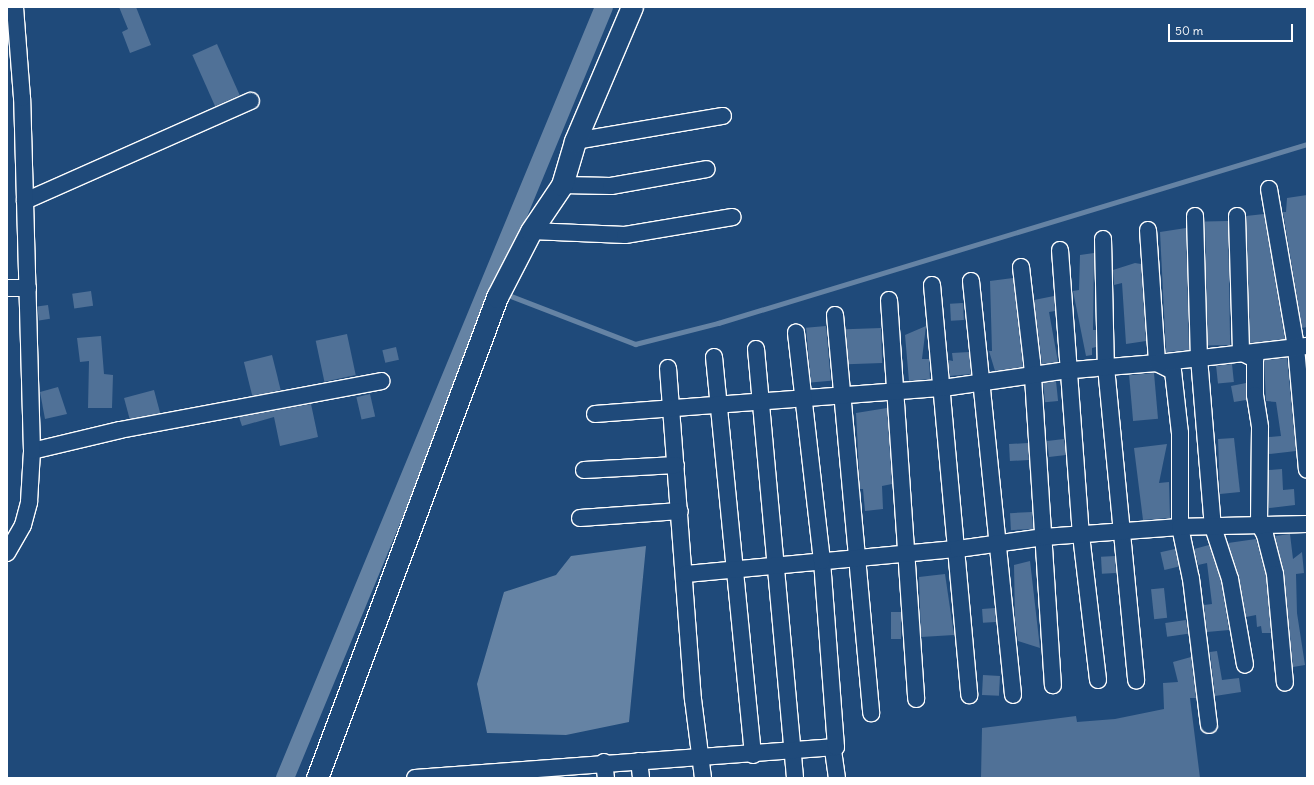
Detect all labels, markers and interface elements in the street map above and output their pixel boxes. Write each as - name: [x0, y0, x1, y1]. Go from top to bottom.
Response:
- scale bar: [1170, 16, 1295, 42]
- text: 50 m: [1175, 23, 1203, 38]

